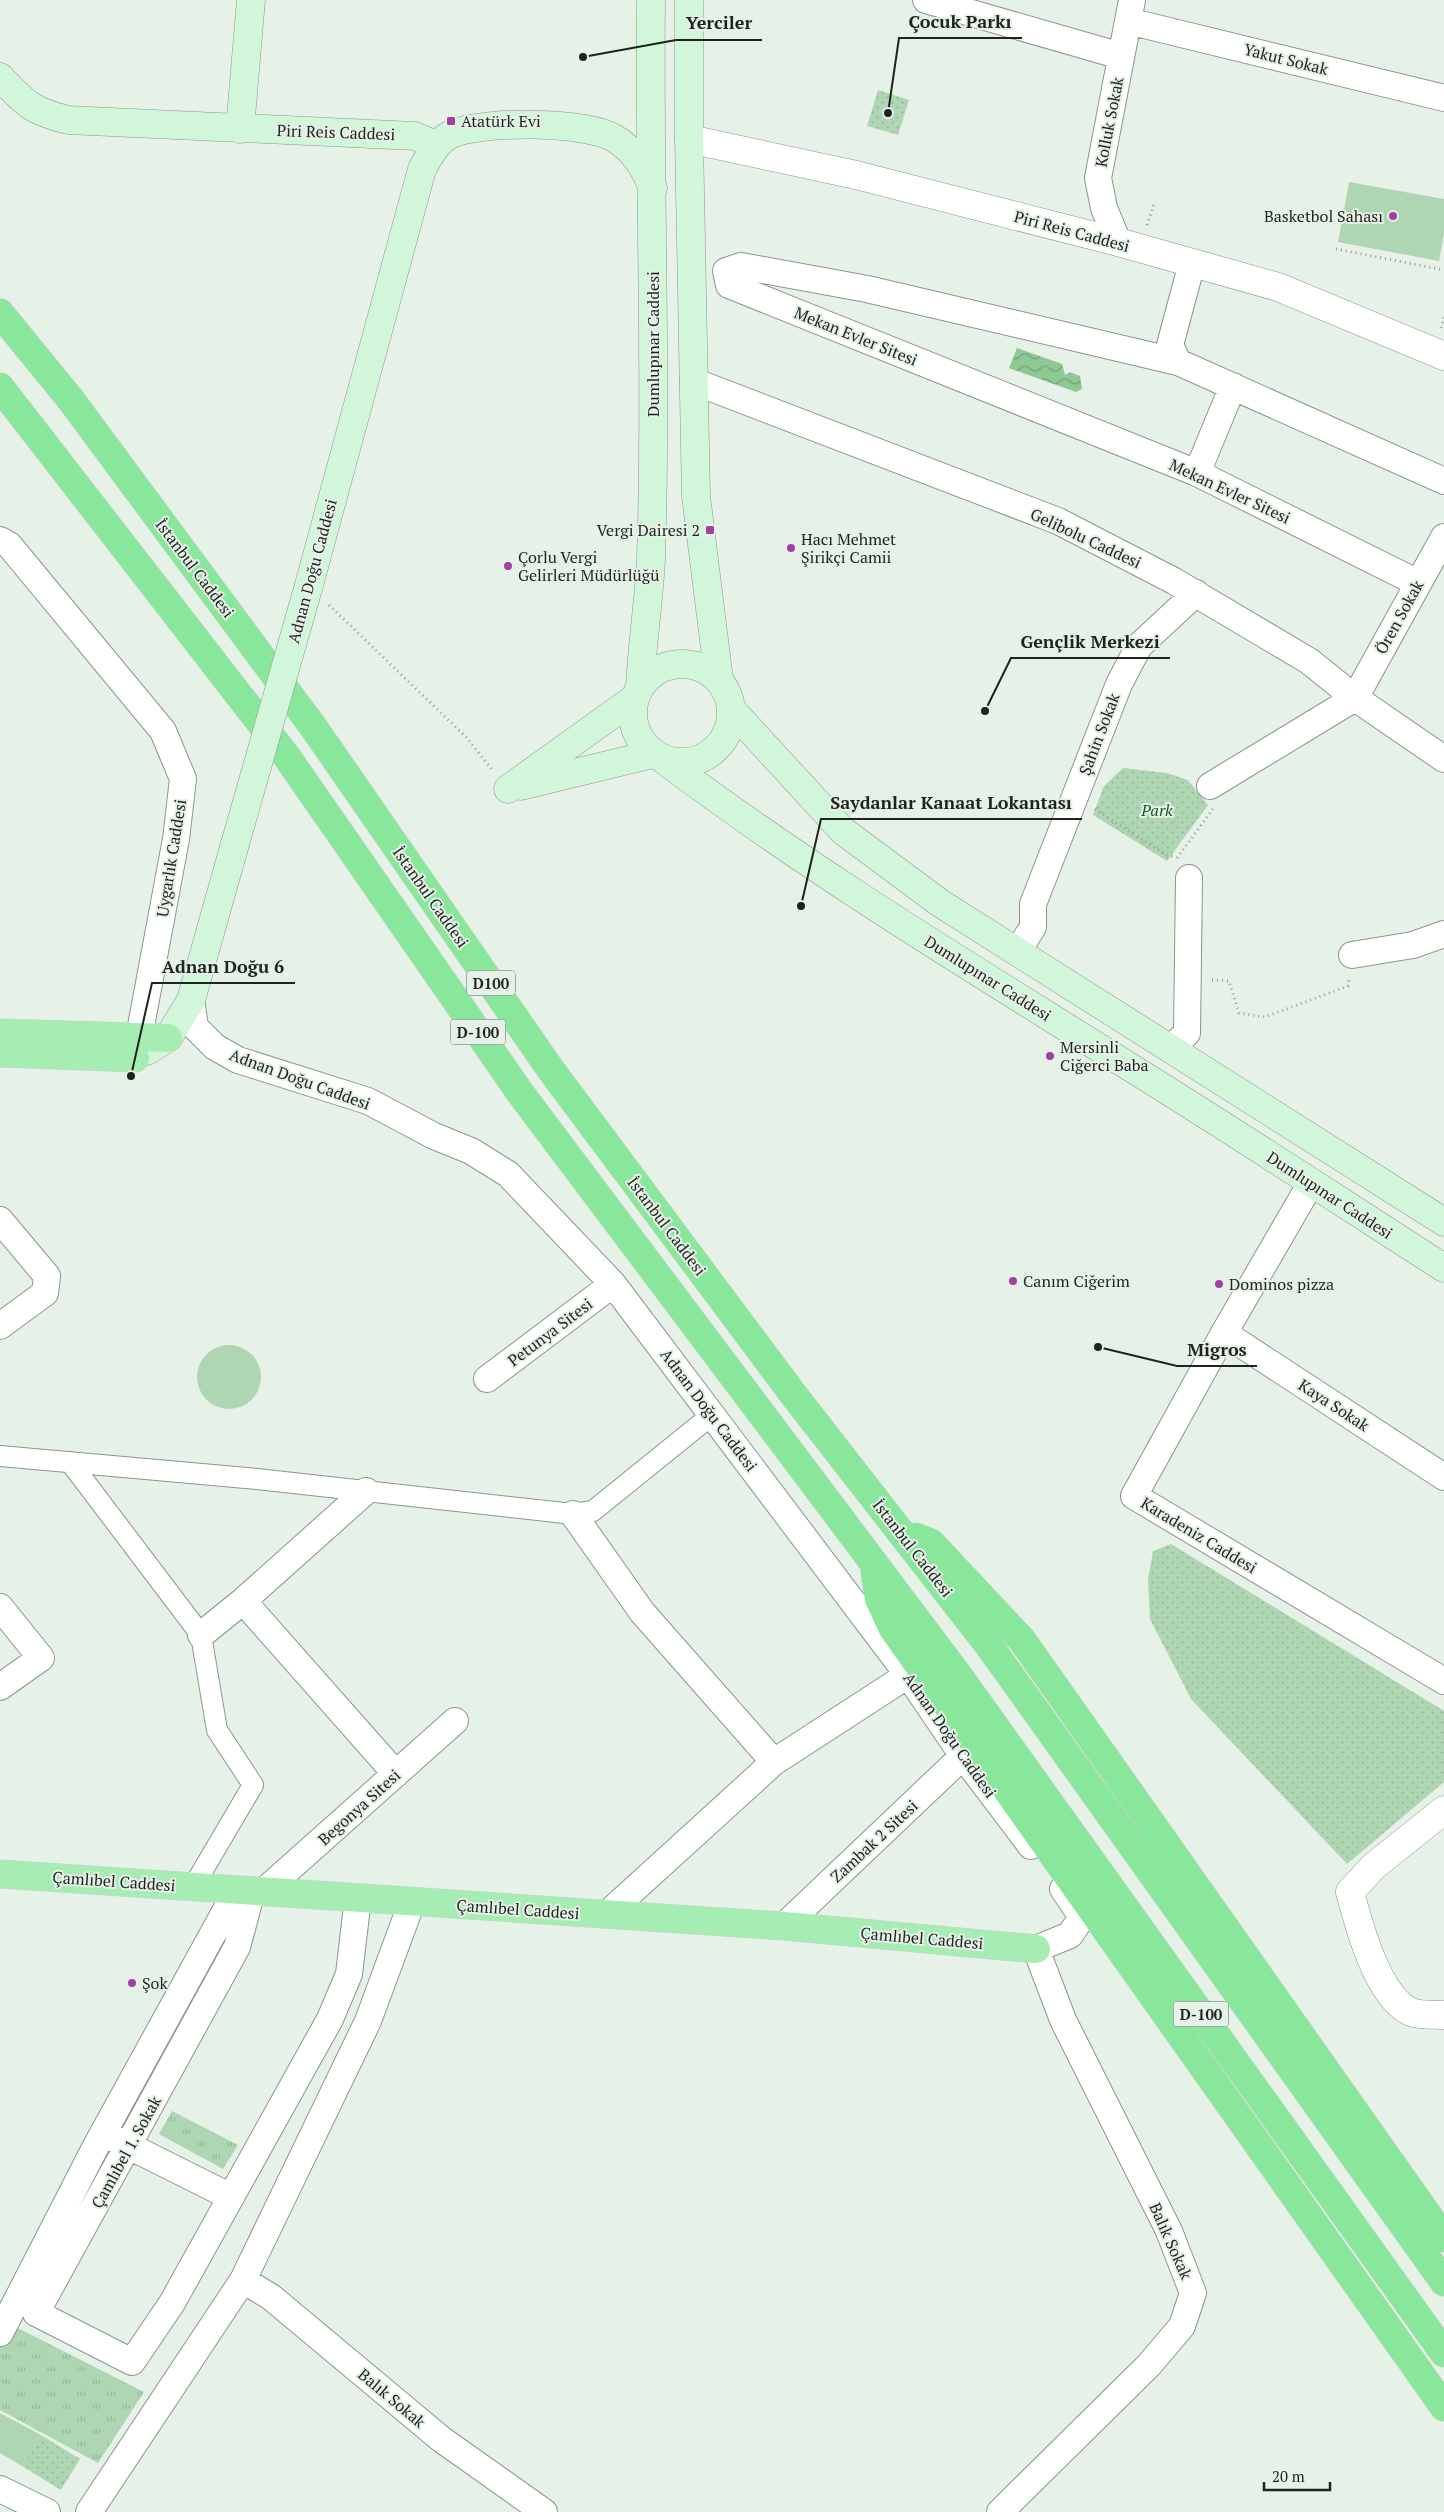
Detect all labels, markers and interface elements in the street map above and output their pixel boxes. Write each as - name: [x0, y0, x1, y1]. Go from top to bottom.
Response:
- callout: Çocuk Parkı: [899, 5, 1022, 38]
- callout: Yerciler: [676, 7, 762, 40]
- text: Çocuk Parkı: [909, 9, 1012, 33]
- text: Yerciler: [686, 10, 752, 34]
- street label: Yakut Sokak: [1241, 38, 1331, 80]
- street label: Kolluk Sokak: [1089, 74, 1129, 169]
- place label: Atatürk Evi: [461, 110, 541, 132]
- marker: Atatürk Evi: [445, 115, 457, 127]
- street label: Piri Reis Caddesi: [276, 119, 396, 145]
- street label: Piri Reis Caddesi: [1012, 205, 1132, 257]
- place label: Basketbol Sahası: [1264, 205, 1383, 227]
- marker: Basketbol Sahası: [1387, 210, 1399, 222]
- street label: Dumlupınar Caddesi: [642, 271, 664, 417]
- street label: Mekan Evler Sitesi: [791, 301, 921, 371]
- street label: Mekan Evler Sitesi: [1166, 453, 1294, 529]
- street label: Adnan Doğu Caddesi: [282, 496, 342, 646]
- street label: Gelibolu Caddesi: [1027, 503, 1145, 573]
- street label: İstanbul Caddesi: [151, 514, 240, 622]
- place label: Vergi Dairesi 2: [597, 519, 700, 541]
- marker: Vergi Dairesi 2: [704, 524, 716, 536]
- place label: Hacı Mehmet Şirikçi Camii: [801, 528, 896, 568]
- marker: Hacı Mehmet Şirikçi Camii: [785, 542, 797, 554]
- place label: Çorlu Vergi Gelirleri Müdürlüğü: [518, 546, 659, 586]
- marker: Çorlu Vergi Gelirleri Müdürlüğü: [502, 560, 514, 572]
- street label: Ören Sokak: [1370, 575, 1429, 658]
- callout: Gençlik Merkezi: [1011, 625, 1170, 658]
- text: Gençlik Merkezi: [1020, 629, 1160, 653]
- street label: Şahin Sokak: [1073, 689, 1125, 778]
- callout: Saydanlar Kanaat Lokantası: [821, 786, 1082, 819]
- text: Saydanlar Kanaat Lokantası: [830, 790, 1072, 814]
- street label: Uygarlık Caddesi: [151, 797, 191, 918]
- park label: Park: [1140, 799, 1173, 821]
- street label: İstanbul Caddesi: [388, 842, 474, 952]
- street label: Dumlupınar Caddesi: [920, 930, 1056, 1026]
- callout: Adnan Doğu 6: [152, 950, 295, 983]
- text: Adnan Doğu 6: [162, 954, 284, 978]
- road number: D100: [467, 970, 515, 996]
- road number: D-100: [450, 1020, 506, 1044]
- place label: Mersinli Ciğerci Baba: [1060, 1036, 1149, 1076]
- street label: Adnan Doğu Caddesi: [227, 1043, 374, 1115]
- marker: Mersinli Ciğerci Baba: [1044, 1050, 1056, 1062]
- street label: Dumlupınar Caddesi: [1263, 1146, 1397, 1244]
- street label: İstanbul Caddesi: [623, 1172, 712, 1280]
- place label: Canım Ciğerim: [1023, 1270, 1130, 1292]
- place label: Dominos pizza: [1229, 1273, 1334, 1295]
- marker: Canım Ciğerim: [1007, 1275, 1019, 1287]
- marker: Dominos pizza: [1213, 1278, 1225, 1290]
- street label: Petunya Sitesi: [503, 1293, 597, 1371]
- callout: Migros: [1177, 1333, 1257, 1366]
- text: Migros: [1187, 1337, 1247, 1361]
- street label: Adnan Doğu Caddesi: [656, 1344, 763, 1476]
- street label: Kaya Sokak: [1294, 1374, 1374, 1437]
- street label: Karadeniz Caddesi: [1137, 1492, 1261, 1578]
- street label: İstanbul Caddesi: [868, 1494, 958, 1602]
- street label: Adnan Doğu Caddesi: [898, 1668, 1002, 1802]
- street label: Begonya Sitesi: [313, 1764, 405, 1850]
- street label: Zambak 2 Sitesi: [825, 1795, 923, 1887]
- street label: Çamlıbel Caddesi: [52, 1866, 176, 1896]
- street label: Çamlıbel Caddesi: [456, 1894, 580, 1924]
- street label: Çamlıbel Caddesi: [860, 1922, 985, 1954]
- place label: Şok: [142, 1972, 168, 1994]
- marker: Şok: [126, 1977, 138, 1989]
- road number: D-100: [1174, 2002, 1228, 2026]
- street label: Çamlıbel 1. Sokak: [86, 2091, 166, 2212]
- street label: Balık Sokak: [1144, 2199, 1198, 2283]
- street label: Balık Sokak: [354, 2363, 431, 2433]
- scale bar: [1264, 2460, 1330, 2492]
- text: 20 m: [1272, 2466, 1305, 2486]

